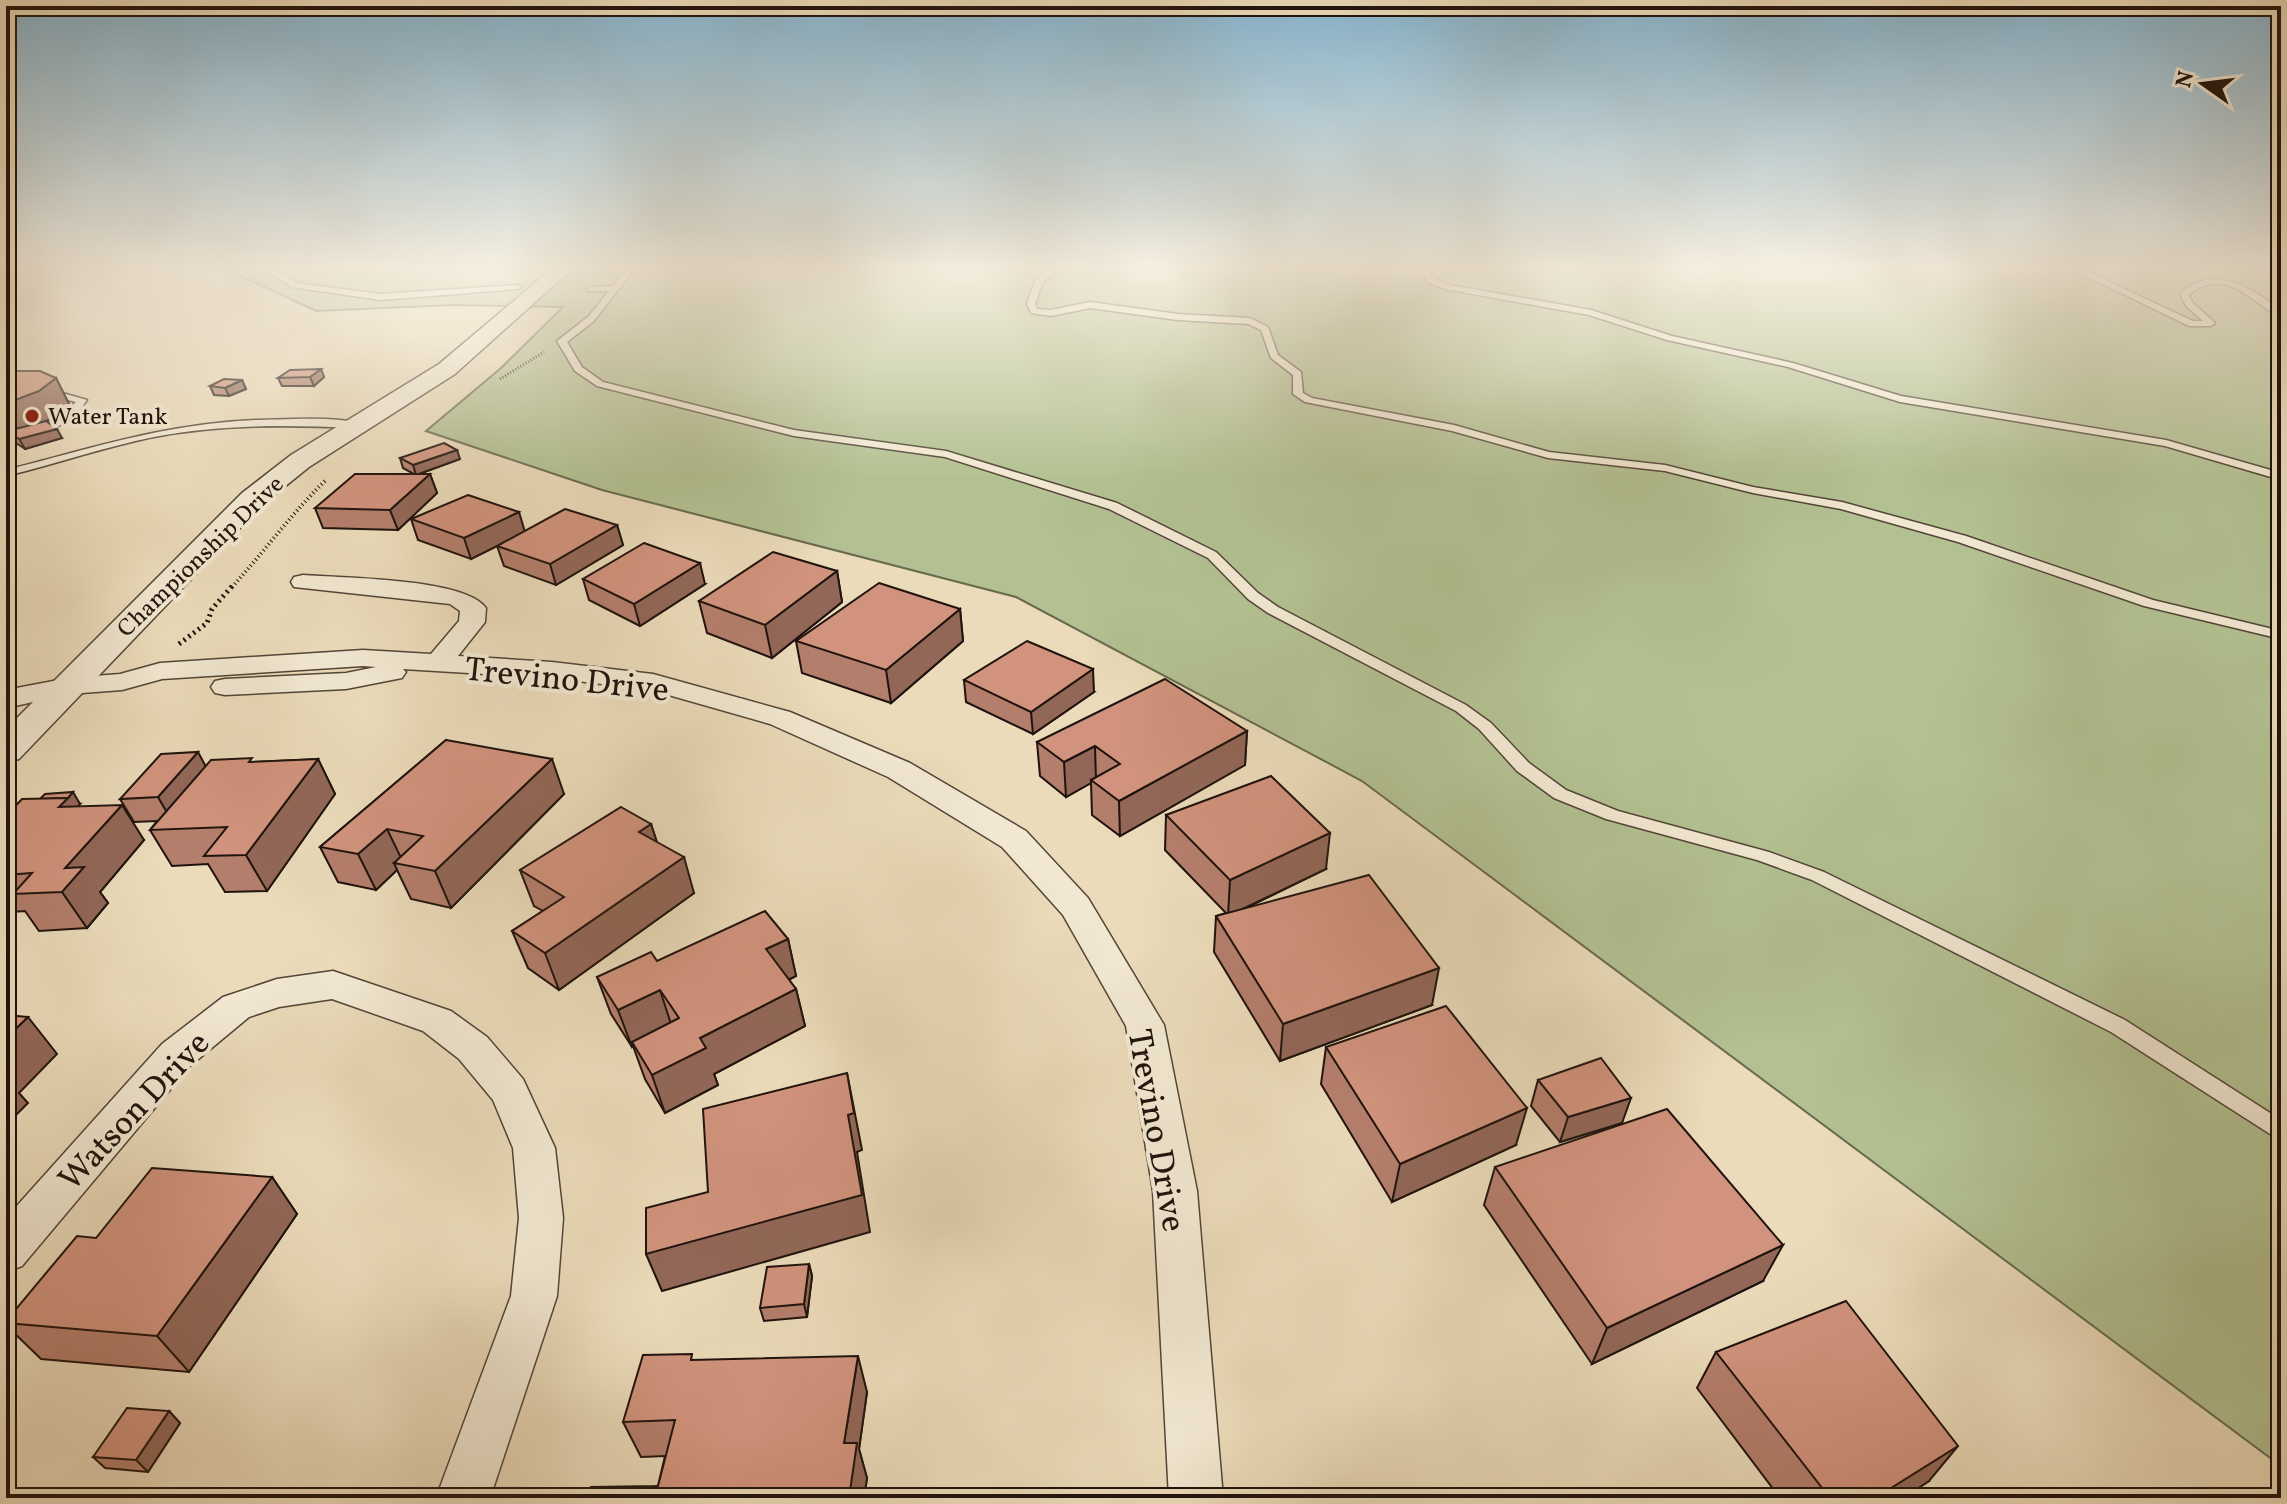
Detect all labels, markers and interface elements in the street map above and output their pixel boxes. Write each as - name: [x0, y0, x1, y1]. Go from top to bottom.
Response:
- north arrow: [2163, 44, 2243, 124]
- text: N: [2169, 68, 2203, 91]
- place label: Water Tank: [48, 401, 168, 435]
- marker: Water Tank: [23, 407, 41, 425]
- street label: Championship Drive: [110, 469, 292, 646]
- street label: Trevino Drive: [462, 647, 671, 716]
- street label: Watson Drive: [49, 1022, 222, 1203]
- street label: Trevino Drive: [1114, 1026, 1195, 1236]

